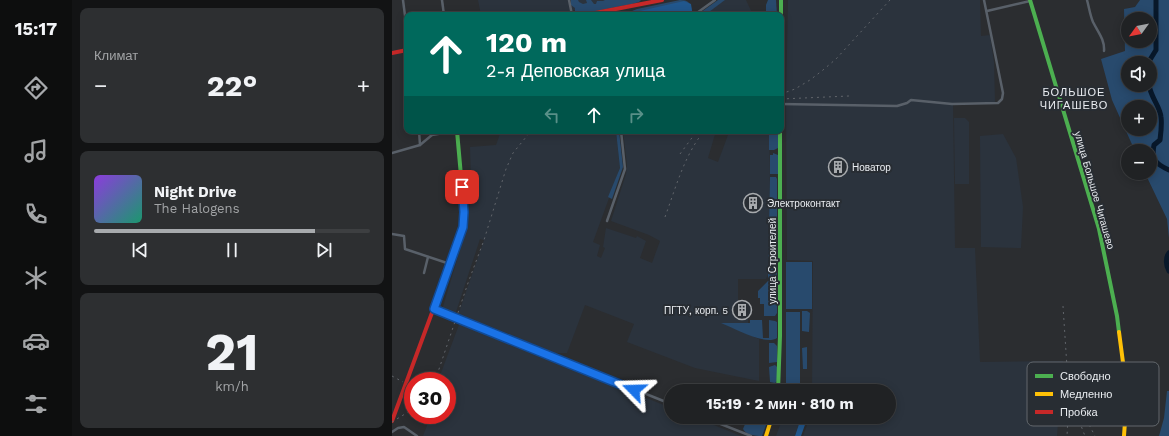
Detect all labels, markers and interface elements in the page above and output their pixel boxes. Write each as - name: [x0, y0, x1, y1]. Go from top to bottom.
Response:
- north arrow: [1121, 12, 1157, 48]
- map controls: [1121, 12, 1157, 180]
- text: 15:17: [15, 18, 57, 39]
- text: 120 m: [486, 26, 567, 59]
- icon: ahead: [420, 28, 472, 80]
- text: Климат: [94, 48, 138, 63]
- button: sound: [1121, 56, 1157, 92]
- text: 2-я Деповская улица: [486, 60, 665, 81]
- text: 22°: [207, 68, 257, 103]
- text: −: [94, 73, 107, 98]
- text: +: [357, 73, 370, 98]
- icon: directions: [22, 74, 50, 102]
- district label: БОЛЬШОЕ ЧИГАШЕВО: [1040, 86, 1108, 112]
- button: +: [1121, 100, 1157, 136]
- icon: left: [541, 104, 563, 126]
- icon: ahead: [583, 104, 605, 126]
- icon: right: [625, 104, 647, 126]
- street label: улица Большое Чигашево: [1072, 130, 1117, 251]
- icon: music: [22, 137, 50, 165]
- button: −: [1121, 144, 1157, 180]
- building icon: Новатор: [827, 156, 849, 178]
- place label: Новатор: [852, 162, 891, 173]
- pin: [445, 170, 479, 204]
- icon: arrive: [451, 176, 473, 198]
- text: Night Drive: [154, 183, 237, 201]
- building icon: Электроконтакт: [742, 192, 764, 214]
- place label: Электроконтакт: [767, 198, 841, 209]
- icon: phone: [22, 200, 50, 228]
- text: The Halogens: [154, 201, 240, 216]
- street label: улица Строителей: [767, 218, 778, 304]
- icon: previous: [129, 239, 151, 261]
- icon: pause: [221, 239, 243, 261]
- icon: next: [313, 239, 335, 261]
- icon: climate: [22, 264, 50, 292]
- building icon: ПГТУ, корп. 5: [731, 299, 753, 321]
- place label: ПГТУ, корп. 5: [664, 305, 728, 316]
- text: 21: [205, 322, 259, 383]
- icon: car: [22, 327, 50, 355]
- legend: [1027, 362, 1159, 426]
- position arrow: [613, 369, 655, 411]
- text: Свободно: [1060, 370, 1111, 383]
- speed limit sign: 30: [404, 372, 456, 424]
- text: km/h: [215, 379, 249, 394]
- text: Медленно: [1060, 388, 1112, 401]
- icon: filters: [22, 390, 50, 418]
- text: 15:19 · 2 мин · 810 m: [706, 395, 854, 413]
- text: Пробка: [1060, 406, 1098, 419]

